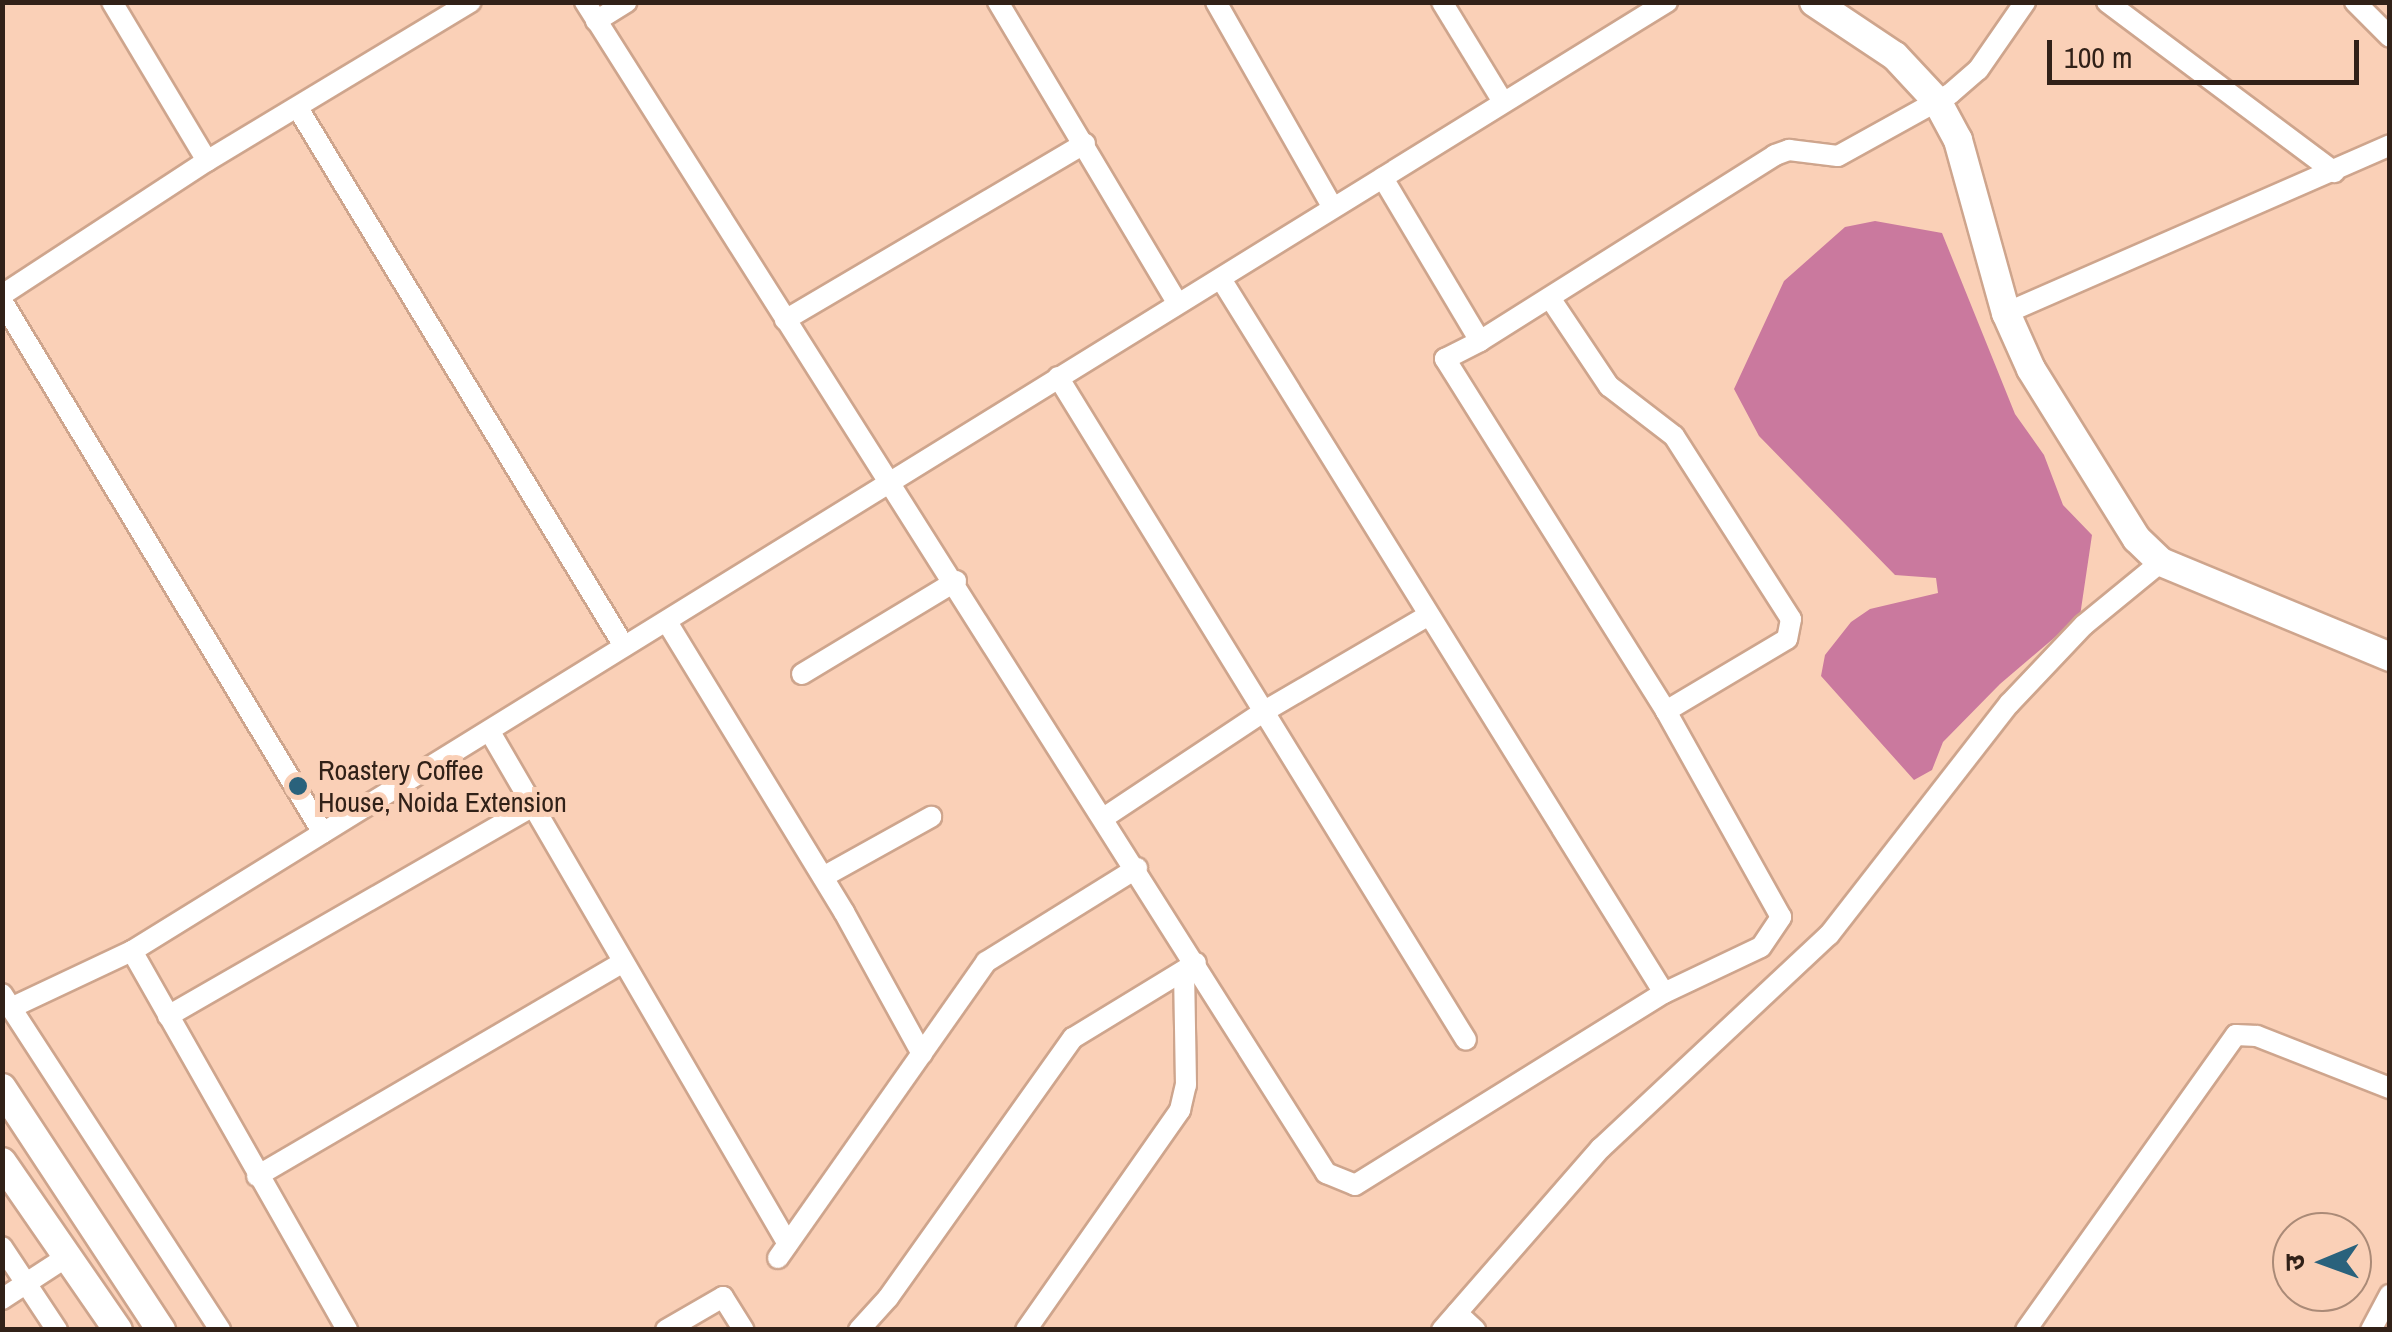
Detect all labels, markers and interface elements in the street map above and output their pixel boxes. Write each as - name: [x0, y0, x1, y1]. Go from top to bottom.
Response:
- scale bar: [2052, 20, 2364, 82]
- text: 100 m: [2064, 37, 2132, 77]
- place label: Roastery Coffee House, Noida Extension: [318, 753, 567, 819]
- marker: Roastery Coffee House, Noida Extension: [287, 775, 309, 797]
- north arrow: [2272, 1212, 2372, 1312]
- text: उ: [2275, 1254, 2313, 1271]

